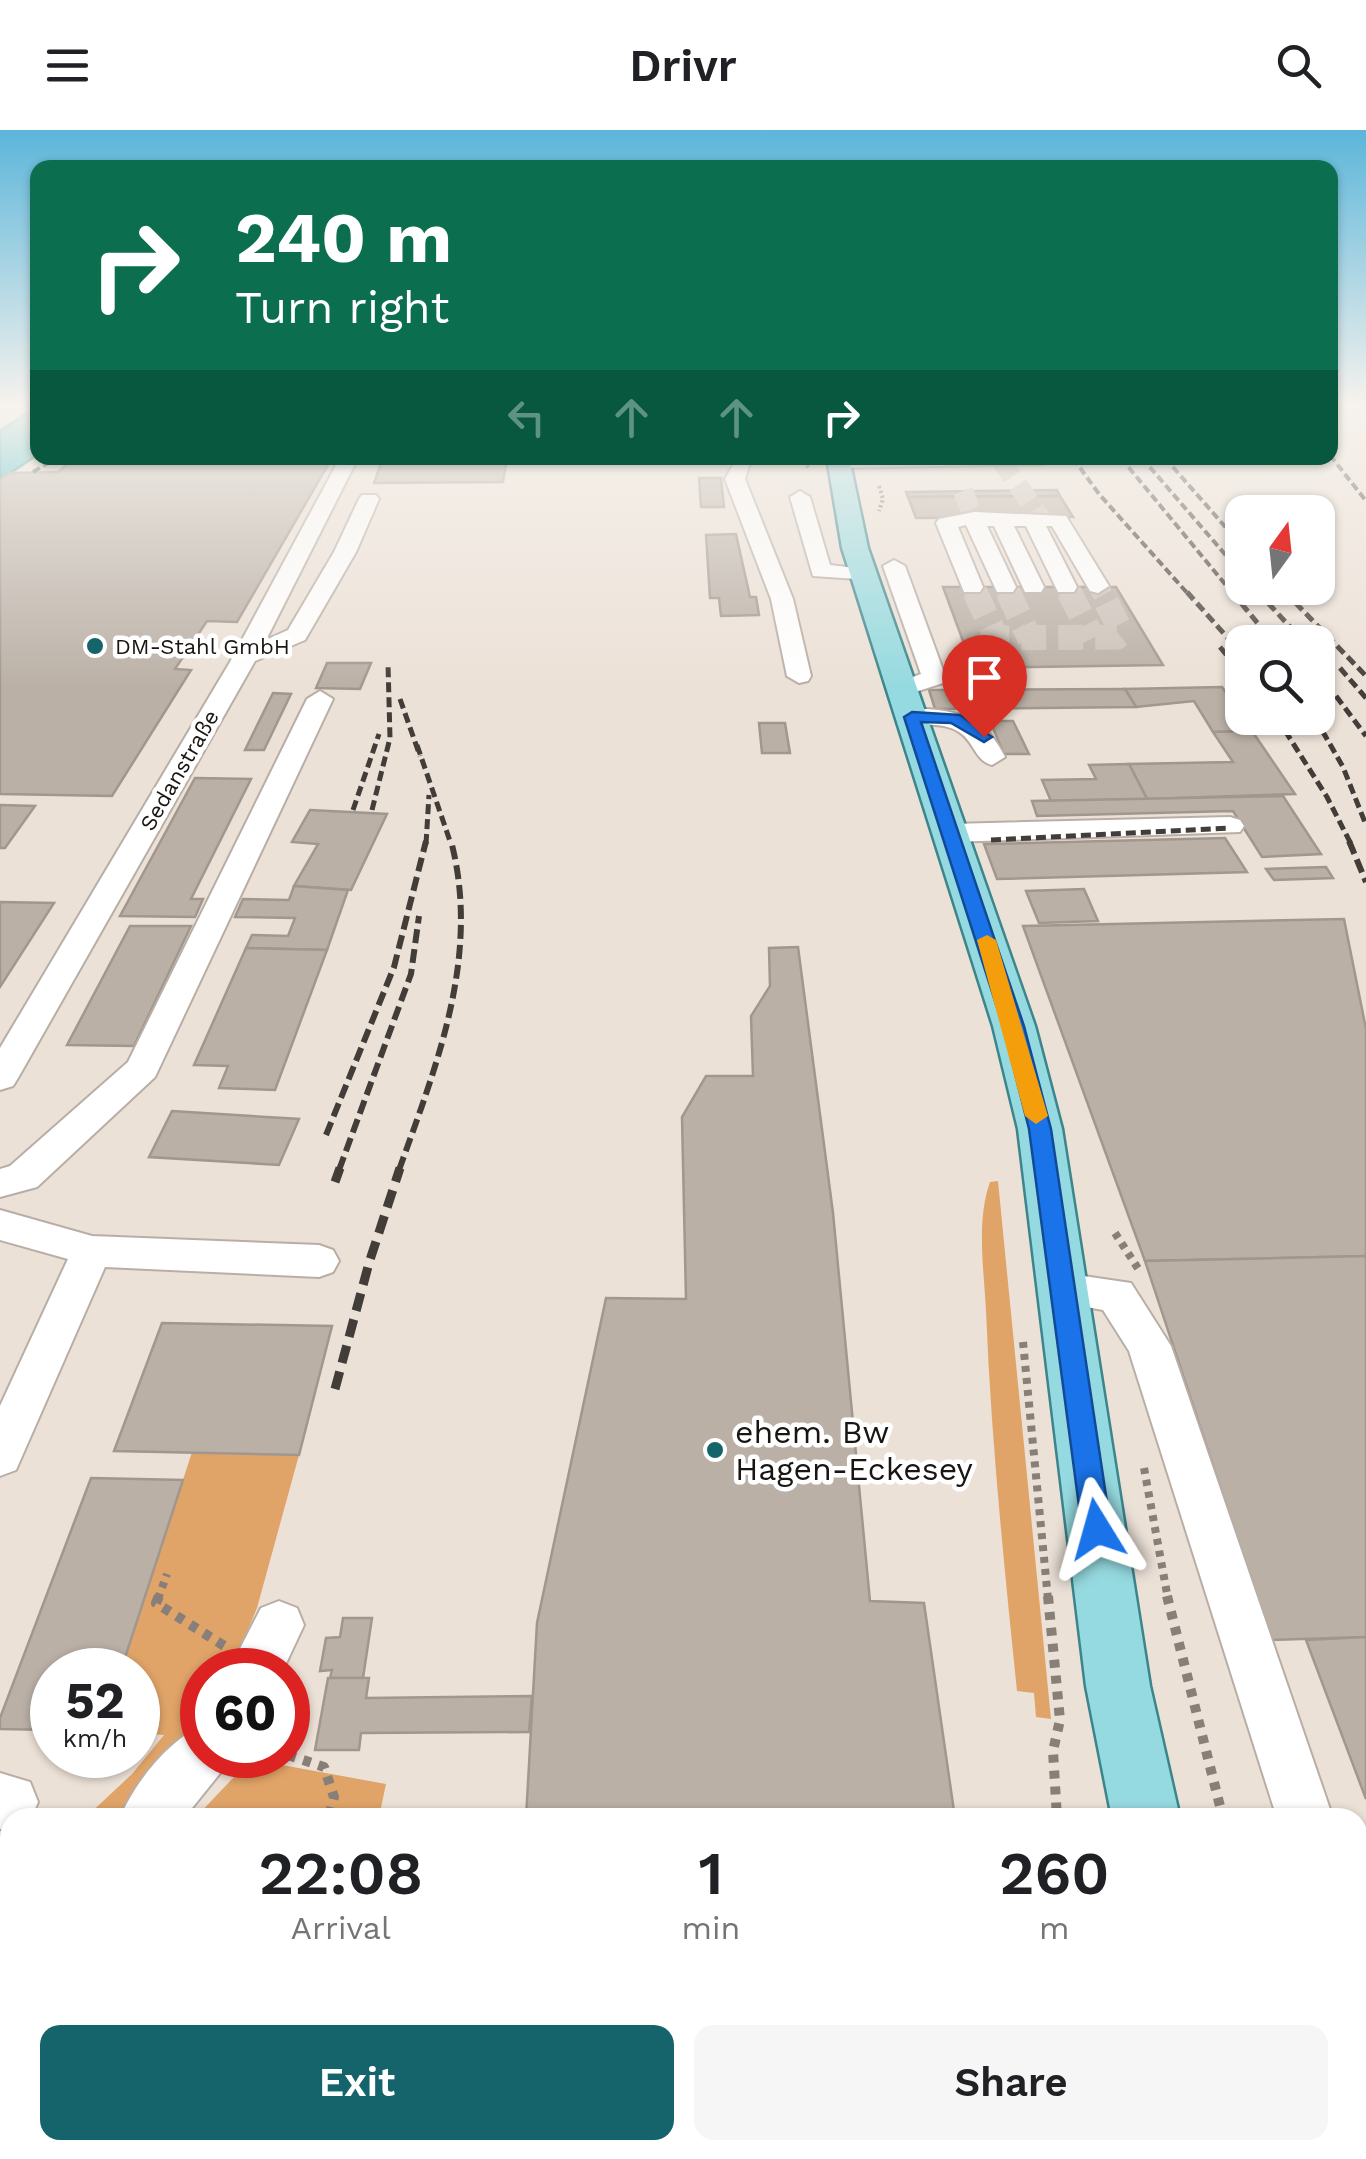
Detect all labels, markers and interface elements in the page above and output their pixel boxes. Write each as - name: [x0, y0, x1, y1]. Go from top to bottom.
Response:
- icon: menu: [40, 38, 95, 93]
- icon: search: [1271, 38, 1326, 93]
- text: Drivr: [629, 39, 737, 92]
- text: 240 m: [235, 197, 452, 279]
- icon: right: [70, 200, 200, 330]
- text: Turn right: [235, 281, 449, 334]
- icon: left: [499, 390, 554, 445]
- icon: ahead: [604, 390, 659, 445]
- icon: ahead: [709, 390, 764, 445]
- icon: right: [814, 390, 869, 445]
- north arrow: [1225, 495, 1335, 605]
- map controls: [1225, 495, 1335, 735]
- button: search: [1225, 625, 1335, 735]
- place label: DM-Stahl GmbH: [115, 634, 290, 659]
- marker: DM-Stahl GmbH: [84, 635, 106, 657]
- pin: [942, 635, 1027, 738]
- icon: arrive: [957, 650, 1012, 705]
- street label: Sedanstraße: [135, 706, 224, 835]
- place label: ehem. Bw Hagen-Eckesey: [735, 1413, 973, 1488]
- marker: ehem. Bw Hagen-Eckesey: [704, 1439, 726, 1461]
- position arrow: [1045, 1477, 1149, 1581]
- speed limit sign: 60: [180, 1648, 310, 1778]
- text: 52: [66, 1671, 124, 1730]
- text: km/h: [63, 1724, 127, 1753]
- text: 22:08: [259, 1838, 423, 1909]
- text: 1: [699, 1838, 723, 1909]
- text: 260: [999, 1838, 1109, 1909]
- text: Arrival: [291, 1909, 391, 1947]
- text: min: [682, 1909, 740, 1947]
- text: m: [1039, 1909, 1069, 1947]
- button: Exit: [40, 2025, 674, 2140]
- button: Share: [694, 2025, 1328, 2140]

